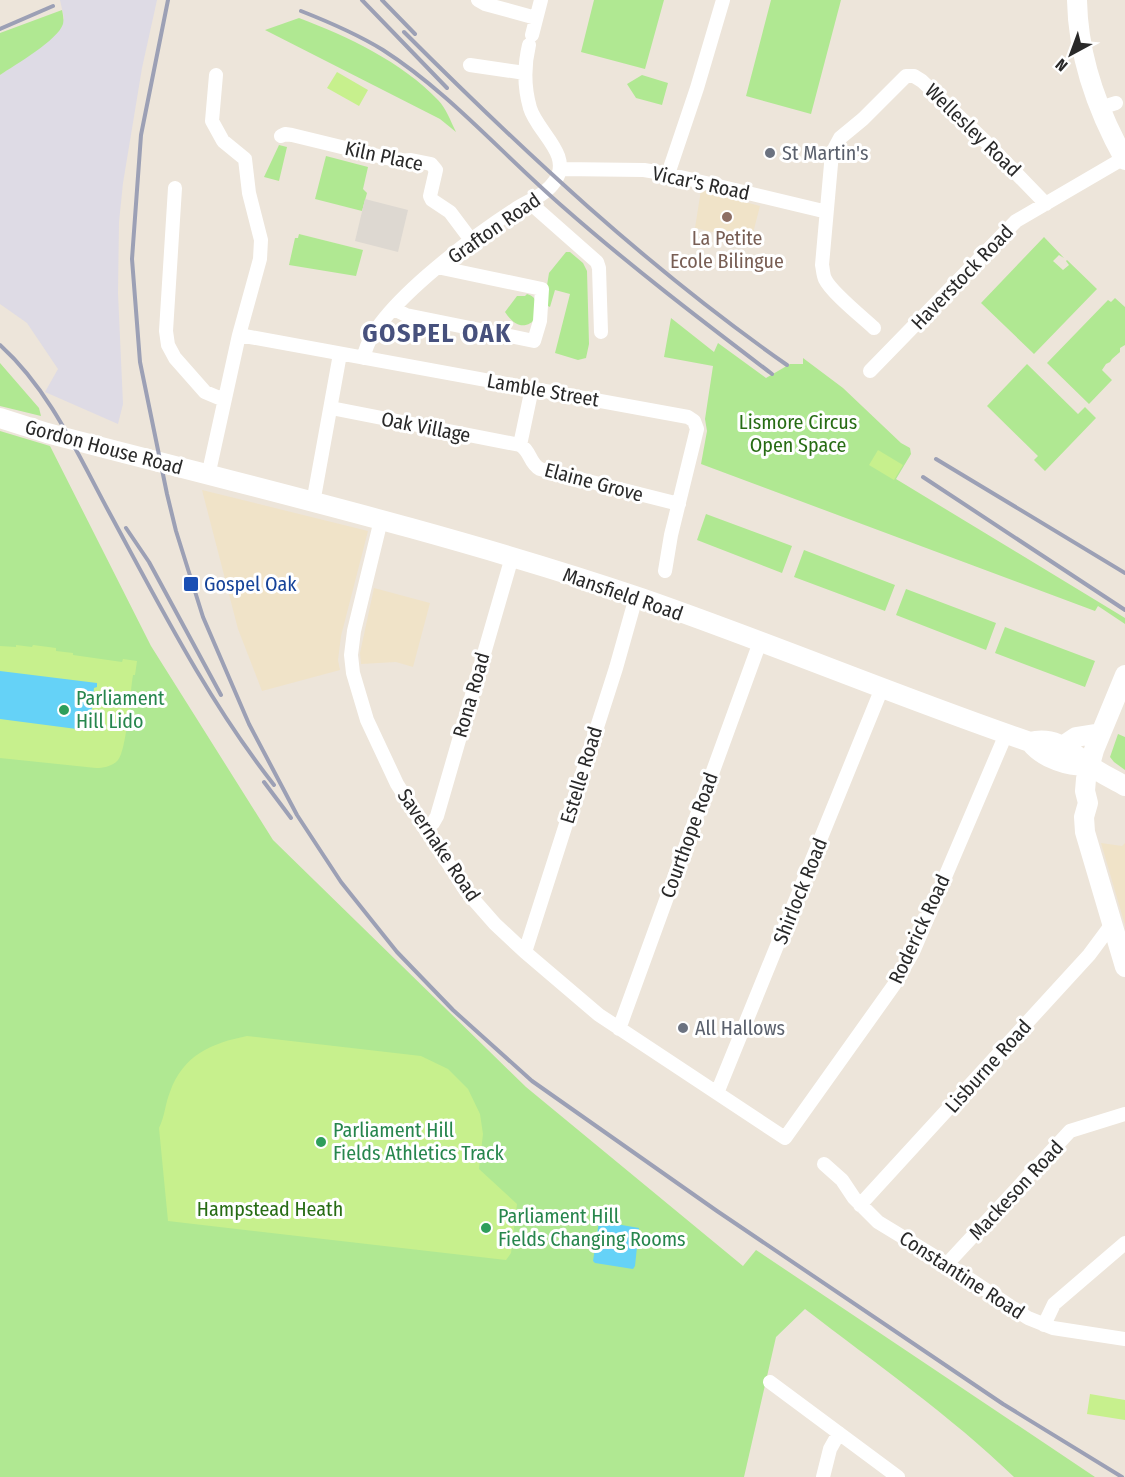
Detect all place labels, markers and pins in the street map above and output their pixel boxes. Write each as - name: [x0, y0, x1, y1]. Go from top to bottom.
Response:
- place label: St Martin's: [782, 141, 868, 165]
- marker: St Martin's: [763, 146, 777, 160]
- marker: La Petite Ecole Bilingue: [720, 210, 734, 224]
- place label: La Petite Ecole Bilingue: [670, 226, 784, 273]
- place label: Gospel Oak: [204, 572, 297, 596]
- marker: Gospel Oak: [182, 575, 200, 593]
- place label: Parliament Hill Lido: [76, 686, 165, 733]
- marker: Parliament Hill Lido: [57, 703, 71, 717]
- place label: All Hallows: [695, 1016, 785, 1040]
- marker: All Hallows: [676, 1021, 690, 1035]
- place label: Parliament Hill Fields Athletics Track: [333, 1118, 505, 1165]
- marker: Parliament Hill Fields Athletics Track: [314, 1135, 328, 1149]
- place label: Parliament Hill Fields Changing Rooms: [498, 1204, 686, 1251]
- marker: Parliament Hill Fields Changing Rooms: [479, 1221, 493, 1235]

